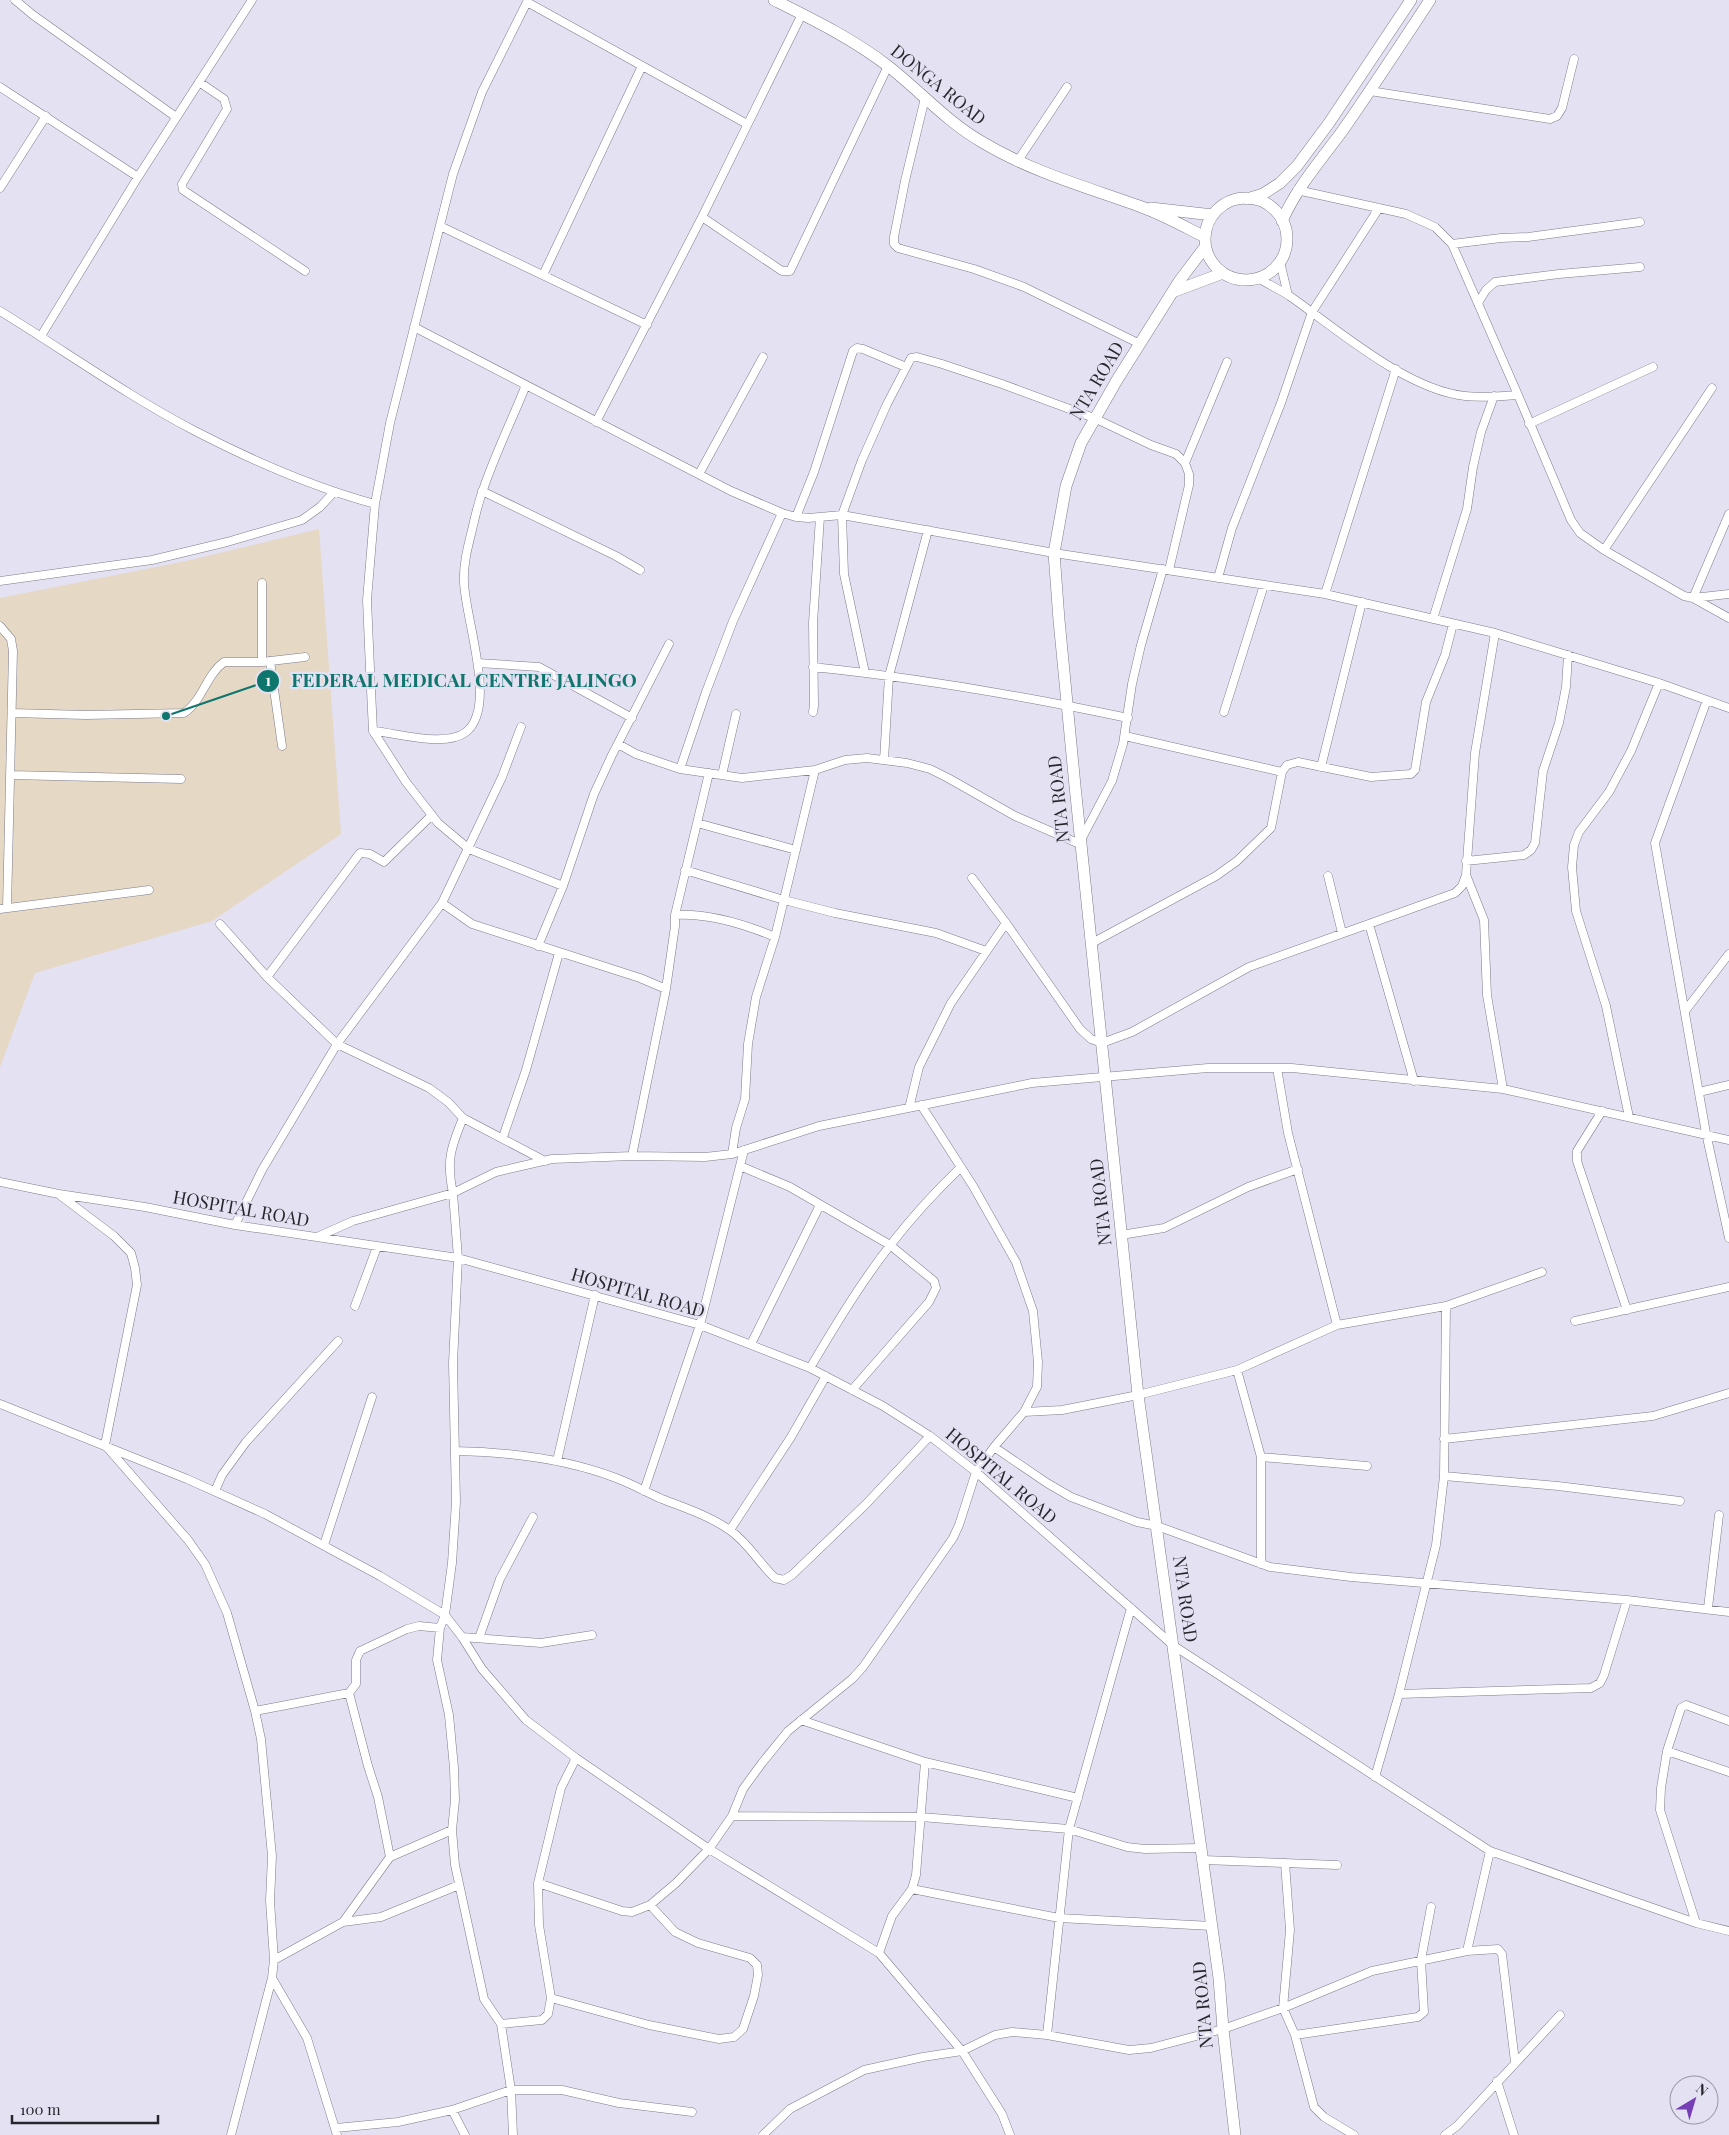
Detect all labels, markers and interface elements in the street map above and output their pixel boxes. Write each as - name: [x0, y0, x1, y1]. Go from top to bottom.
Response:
- street label: DONGA ROAD: [886, 38, 991, 130]
- street label: NTA ROAD: [1063, 337, 1129, 424]
- callout: FEDERAL MEDICAL CENTRE JALINGO: [256, 664, 647, 698]
- text: FEDERAL MEDICAL CENTRE JALINGO: [291, 666, 637, 692]
- text: 1: [265, 670, 271, 690]
- street label: NTA ROAD: [1041, 754, 1075, 844]
- street label: NTA ROAD: [1083, 1157, 1117, 1247]
- street label: HOSPITAL ROAD: [171, 1184, 311, 1232]
- street label: HOSPITAL ROAD: [569, 1261, 708, 1323]
- street label: HOSPITAL ROAD: [941, 1422, 1062, 1529]
- street label: NTA ROAD: [1168, 1554, 1204, 1644]
- street label: NTA ROAD: [1186, 1960, 1218, 2050]
- north arrow: [1669, 2075, 1719, 2125]
- text: N: [1692, 2079, 1712, 2100]
- scale bar: [12, 2092, 159, 2124]
- text: 100 m: [20, 2099, 61, 2119]

